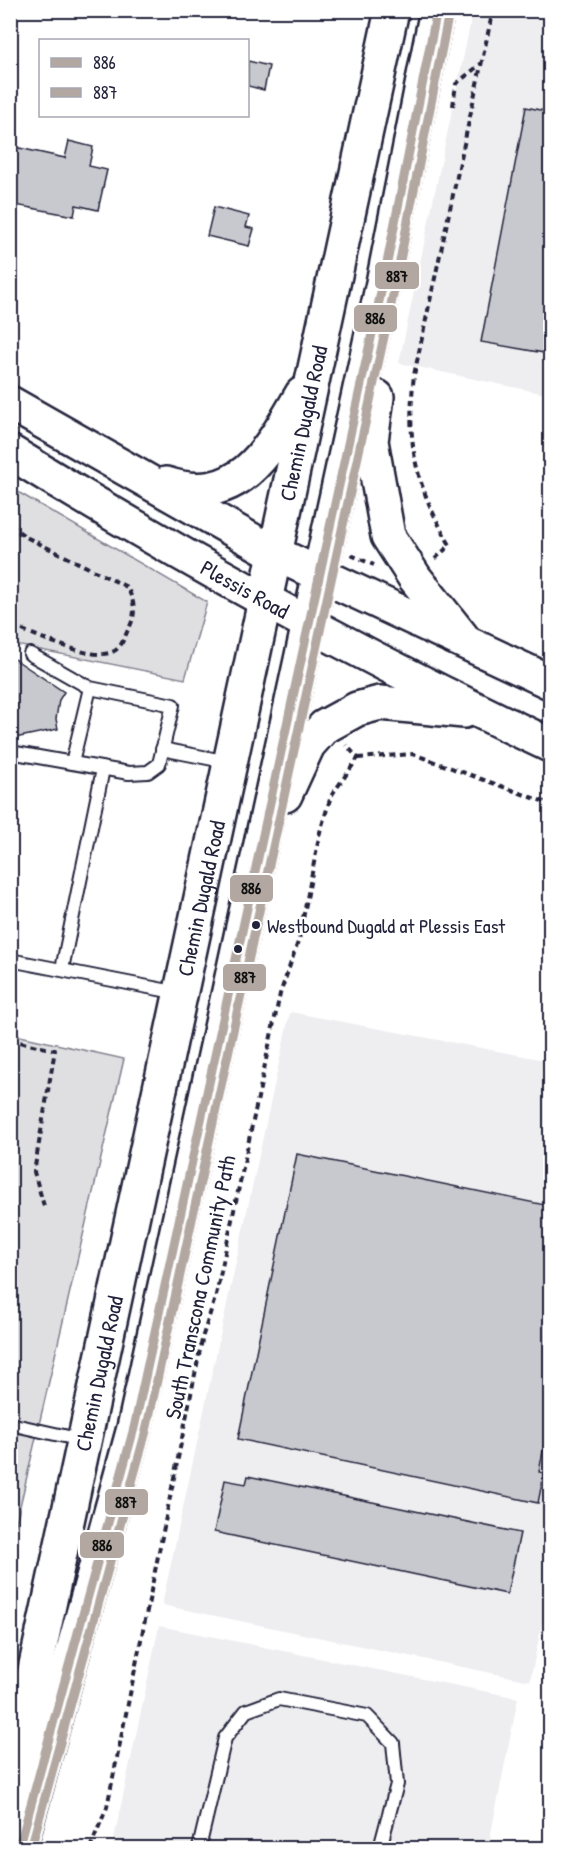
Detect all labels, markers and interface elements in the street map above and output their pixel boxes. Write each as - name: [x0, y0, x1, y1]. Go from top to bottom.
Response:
- legend: [39, 39, 249, 117]
- text: 886: [93, 50, 116, 75]
- text: 887: [93, 80, 118, 105]
- line badge: 887: [374, 261, 420, 290]
- text: 887: [386, 265, 408, 287]
- line badge: 886: [353, 304, 398, 333]
- text: 886: [365, 307, 386, 329]
- street label: Chemin Dugald Road: [272, 342, 335, 504]
- street label: Plessis Road: [195, 553, 295, 626]
- street label: Chemin Dugald Road: [170, 817, 232, 979]
- line badge: 886: [229, 874, 274, 903]
- text: 886: [241, 877, 262, 899]
- place label: Westbound Dugald at Plessis East: [267, 912, 506, 939]
- marker: Westbound Dugald at Plessis East: [250, 919, 262, 931]
- unlabelled marker: [232, 943, 244, 955]
- line badge: 887: [222, 963, 267, 992]
- text: 887: [234, 966, 256, 988]
- street label: South Transcona Community Path: [157, 1152, 243, 1422]
- street label: Chemin Dugald Road: [67, 1293, 130, 1454]
- line badge: 887: [104, 1488, 149, 1516]
- text: 887: [115, 1491, 137, 1513]
- line badge: 886: [79, 1531, 125, 1559]
- text: 886: [92, 1534, 113, 1556]

